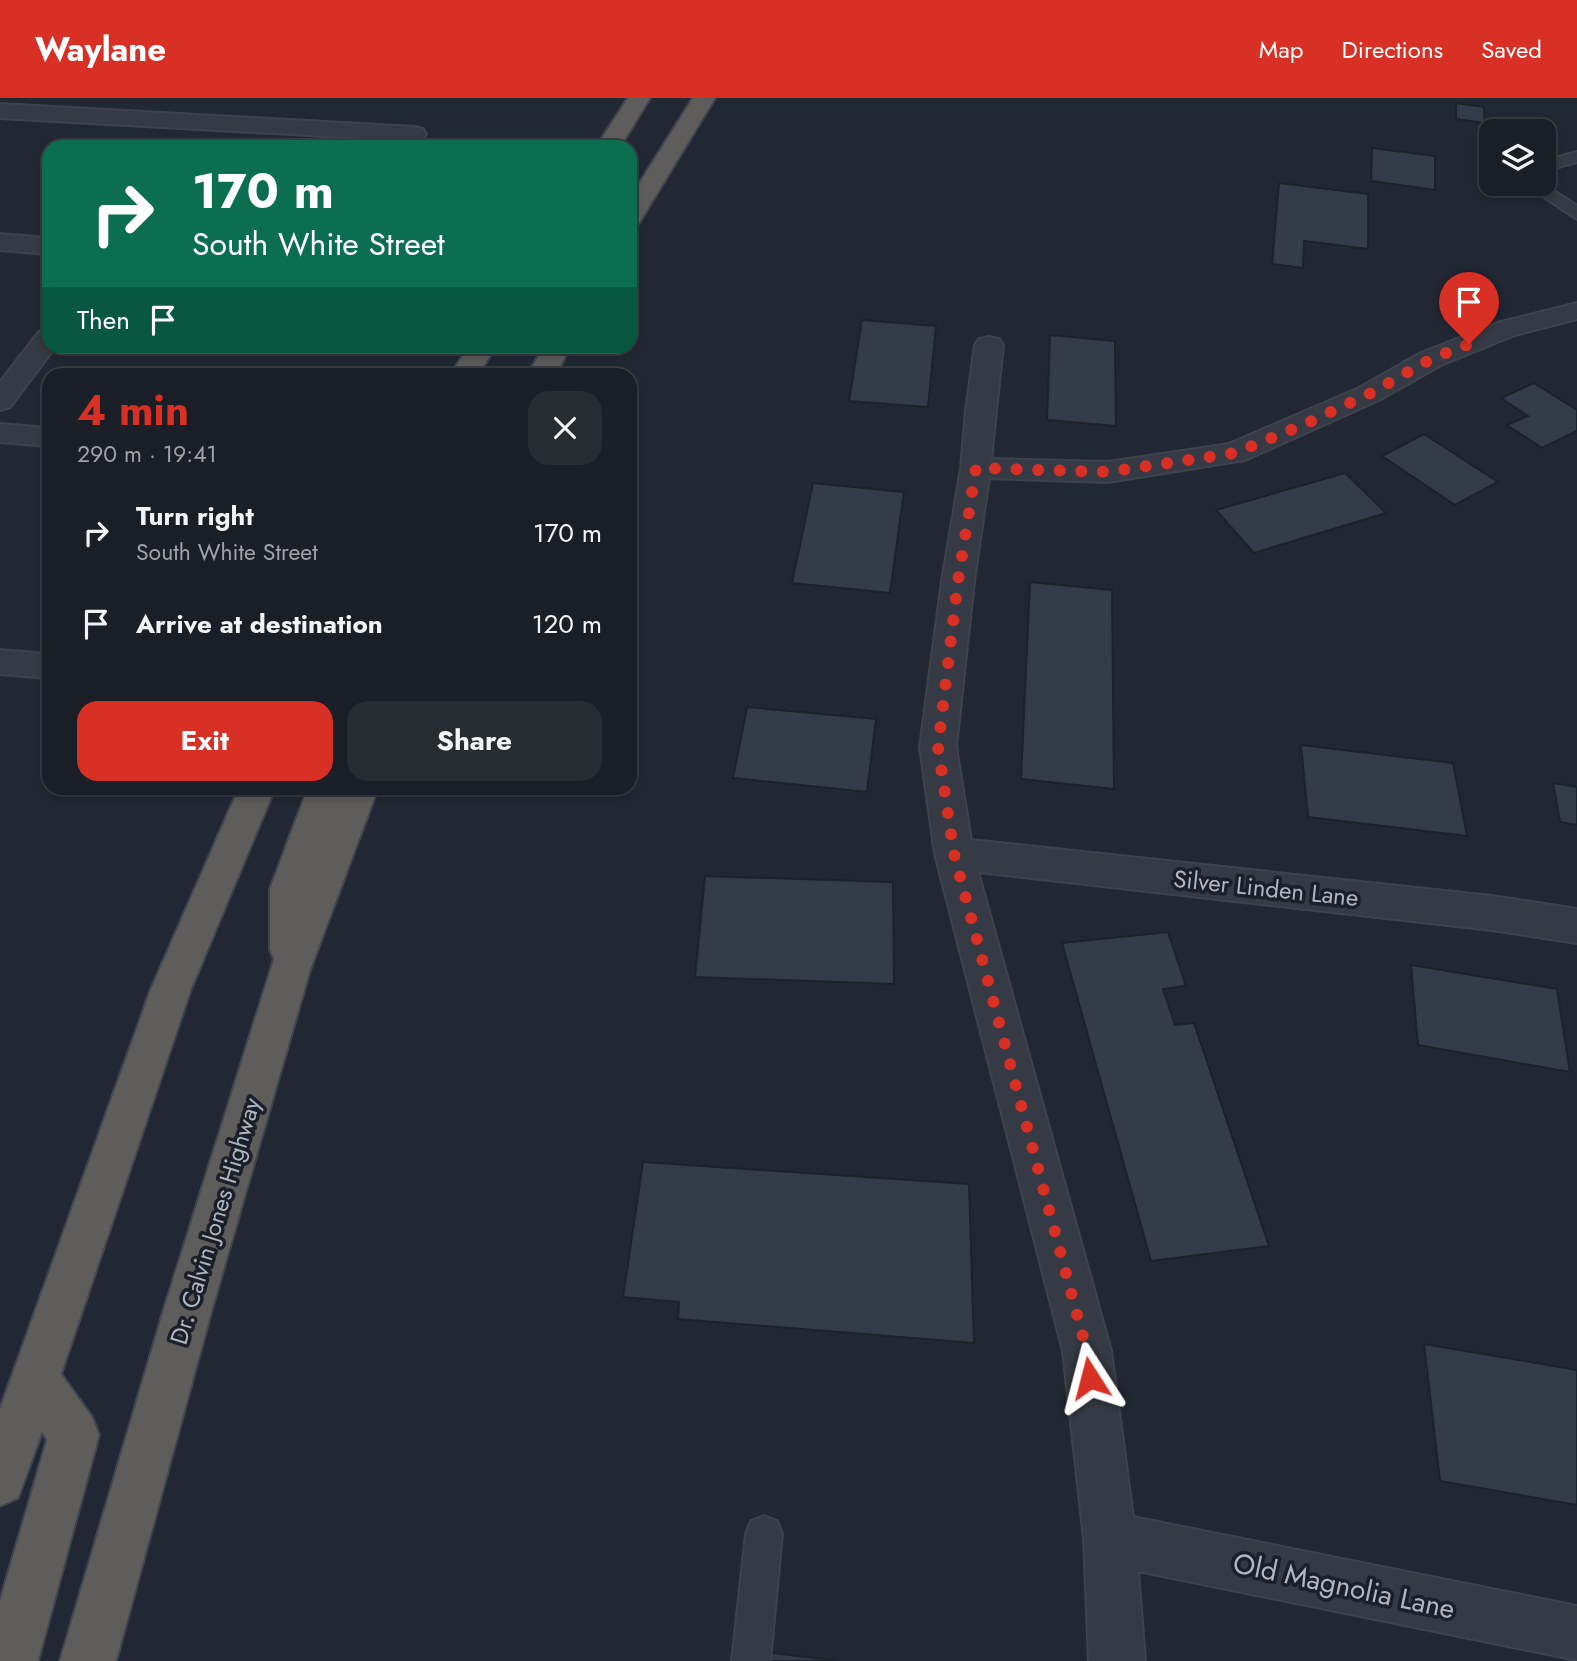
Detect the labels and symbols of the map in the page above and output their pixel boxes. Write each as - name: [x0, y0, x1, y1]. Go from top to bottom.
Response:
- pin: [1439, 272, 1499, 344]
- street label: Silver Linden Lane: [1172, 861, 1360, 915]
- street label: Dr. Calvin Jones Highway: [161, 1093, 269, 1349]
- position arrow: [1053, 1341, 1127, 1415]
- street label: Old Magnolia Lane: [1229, 1542, 1459, 1630]

